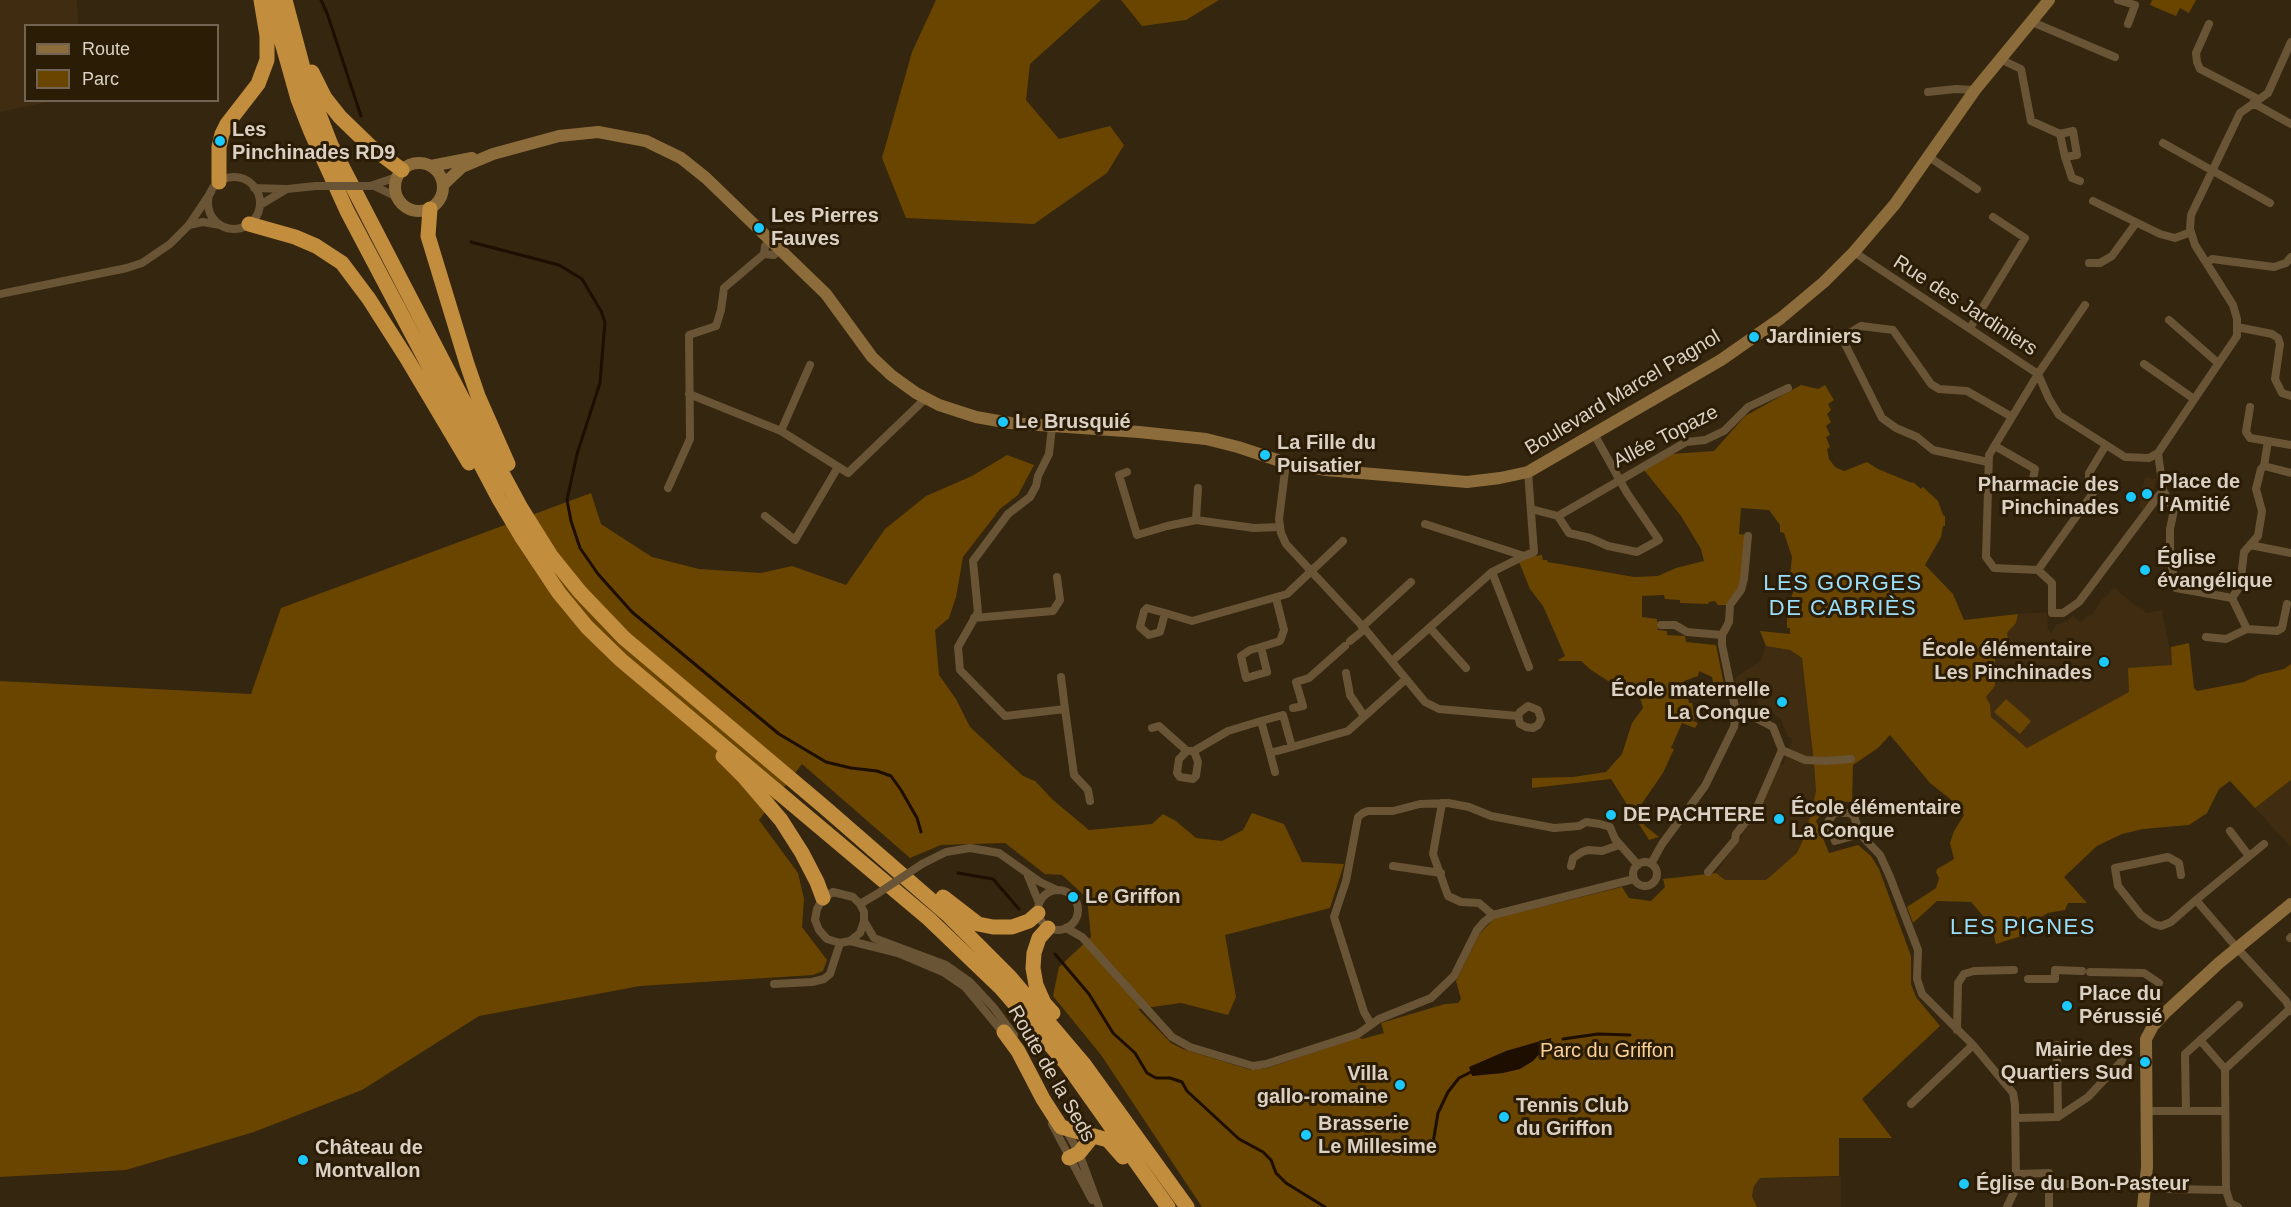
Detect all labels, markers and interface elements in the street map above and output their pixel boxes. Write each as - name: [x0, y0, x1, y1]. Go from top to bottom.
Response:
- legend: [24, 24, 219, 102]
- text: Route: [82, 39, 130, 59]
- text: Parc: [82, 69, 119, 89]
- place label: Les Pinchinades RD9: [232, 118, 395, 165]
- marker: Les Pinchinades RD9: [213, 134, 227, 148]
- place label: Les Pierres Fauves: [771, 204, 879, 251]
- marker: Les Pierres Fauves: [752, 221, 766, 235]
- street label: Rue des Jardiniers: [1889, 251, 2041, 361]
- street label: Boulevard Marcel Pagnol: [1521, 325, 1725, 461]
- place label: Jardiniers: [1766, 325, 1862, 349]
- marker: Jardiniers: [1747, 330, 1761, 344]
- street label: Allée Topaze: [1610, 400, 1722, 474]
- place label: Le Brusquié: [1015, 410, 1131, 434]
- marker: Le Brusquié: [996, 415, 1010, 429]
- place label: La Fille du Puisatier: [1277, 431, 1376, 478]
- marker: La Fille du Puisatier: [1258, 448, 1272, 462]
- place label: Place de l'Amitié: [2159, 470, 2240, 517]
- place label: Pharmacie des Pinchinades: [1978, 473, 2119, 520]
- marker: Place de l'Amitié: [2140, 487, 2154, 501]
- marker: Pharmacie des Pinchinades: [2124, 490, 2138, 504]
- place label: Église évangélique: [2157, 546, 2273, 593]
- marker: Église évangélique: [2138, 563, 2152, 577]
- district label: LES GORGES DE CABRIÈS: [1763, 571, 1923, 622]
- place label: École élémentaire Les Pinchinades: [1922, 638, 2092, 685]
- marker: École élémentaire Les Pinchinades: [2097, 655, 2111, 669]
- place label: École maternelle La Conque: [1611, 678, 1770, 725]
- marker: École maternelle La Conque: [1775, 695, 1789, 709]
- place label: École élémentaire La Conque: [1791, 796, 1961, 843]
- place label: DE PACHTERE: [1623, 803, 1765, 827]
- marker: DE PACHTERE: [1604, 808, 1618, 822]
- marker: École élémentaire La Conque: [1772, 812, 1786, 826]
- place label: Le Griffon: [1085, 885, 1181, 909]
- marker: Le Griffon: [1066, 890, 1080, 904]
- district label: LES PIGNES: [1950, 915, 2096, 941]
- place label: Place du Pérussié: [2079, 982, 2162, 1029]
- marker: Place du Pérussié: [2060, 999, 2074, 1013]
- street label: Route de la Seds: [1002, 1002, 1100, 1146]
- place label: Mairie des Quartiers Sud: [2001, 1038, 2133, 1085]
- park label: Parc du Griffon: [1540, 1039, 1674, 1063]
- marker: Mairie des Quartiers Sud: [2138, 1055, 2152, 1069]
- place label: Villa gallo-romaine: [1257, 1062, 1388, 1109]
- marker: Villa gallo-romaine: [1393, 1078, 1407, 1092]
- place label: Tennis Club du Griffon: [1516, 1094, 1629, 1141]
- marker: Tennis Club du Griffon: [1497, 1110, 1511, 1124]
- place label: Brasserie Le Millesime: [1318, 1112, 1437, 1159]
- marker: Brasserie Le Millesime: [1299, 1128, 1313, 1142]
- place label: Château de Montvallon: [315, 1136, 423, 1183]
- marker: Château de Montvallon: [296, 1153, 310, 1167]
- place label: Église du Bon-Pasteur: [1976, 1172, 2189, 1196]
- marker: Église du Bon-Pasteur: [1957, 1177, 1971, 1191]

